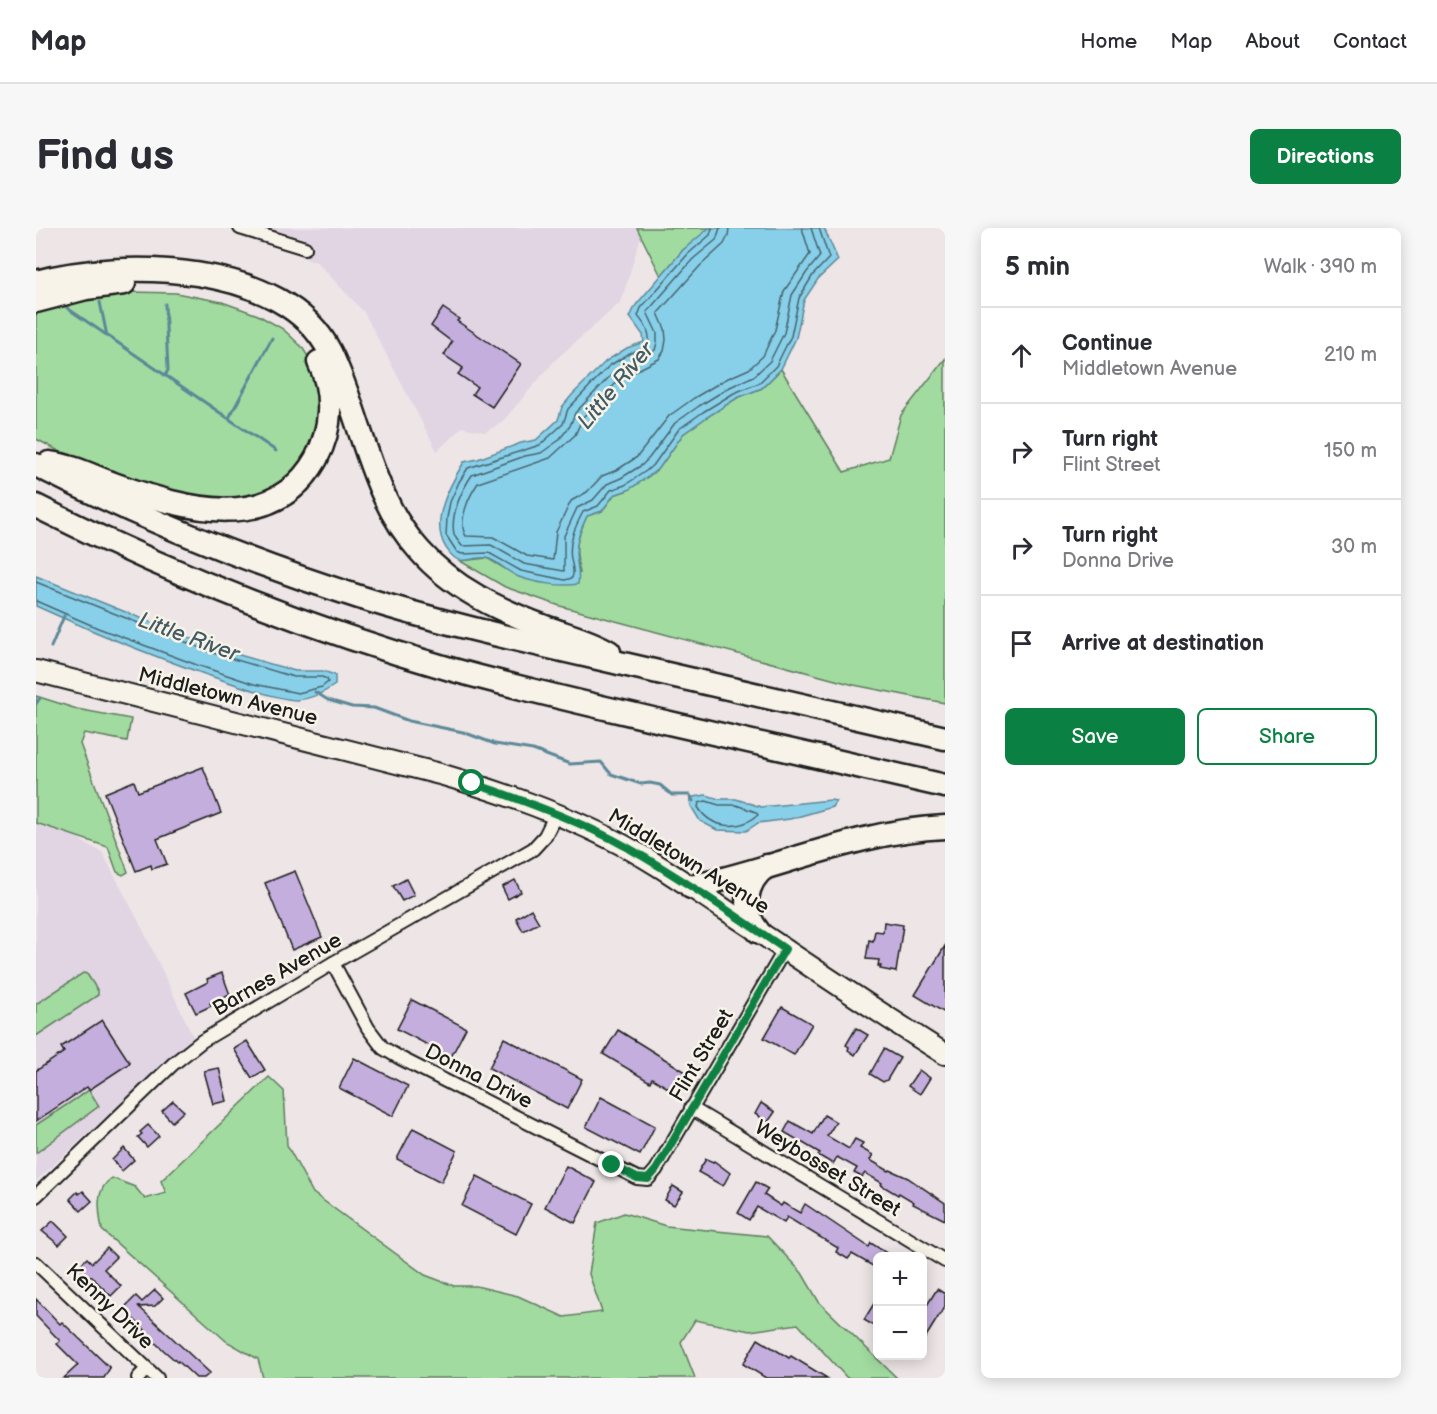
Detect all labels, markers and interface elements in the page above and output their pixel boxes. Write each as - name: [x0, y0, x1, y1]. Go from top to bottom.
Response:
- text: Map: [30, 25, 86, 58]
- text: Home: [1080, 29, 1137, 54]
- text: Map: [1170, 29, 1212, 54]
- text: About: [1245, 29, 1300, 54]
- text: Contact: [1333, 29, 1407, 54]
- button: Directions: [1250, 129, 1401, 184]
- text: Find us: [36, 131, 174, 182]
- text: 5 min: [1005, 252, 1070, 283]
- text: Walk · 390 m: [1264, 255, 1377, 279]
- text: Continue: [1062, 330, 1152, 357]
- water label: Little River: [572, 335, 662, 435]
- icon: ahead: [1005, 339, 1038, 372]
- text: 210 m: [1324, 343, 1377, 367]
- text: Middletown Avenue: [1062, 357, 1237, 381]
- text: Turn right: [1062, 426, 1158, 453]
- icon: right: [1005, 435, 1038, 468]
- text: 150 m: [1324, 439, 1377, 463]
- text: Flint Street: [1062, 453, 1160, 477]
- text: Turn right: [1062, 522, 1158, 549]
- icon: right: [1005, 531, 1038, 564]
- text: 30 m: [1331, 535, 1377, 559]
- text: Donna Drive: [1062, 549, 1174, 573]
- water label: Little River: [134, 607, 245, 669]
- icon: arrive: [1005, 627, 1038, 660]
- text: Arrive at destination: [1062, 630, 1264, 657]
- street label: Middletown Avenue: [136, 662, 320, 731]
- button: Save: [1005, 708, 1185, 765]
- button: Share: [1197, 708, 1377, 765]
- route start: [458, 769, 484, 795]
- street label: Middletown Avenue: [604, 803, 774, 919]
- street label: Barnes Avenue: [208, 927, 346, 1021]
- street label: Flint Street: [664, 1004, 739, 1106]
- street label: Donna Drive: [421, 1039, 537, 1114]
- street label: Weybosset Street: [750, 1115, 906, 1222]
- route end: [598, 1151, 624, 1177]
- map controls: [873, 1252, 927, 1360]
- button: +: [873, 1252, 927, 1306]
- street label: Kenny Drive: [60, 1258, 159, 1354]
- button: −: [873, 1306, 927, 1360]

